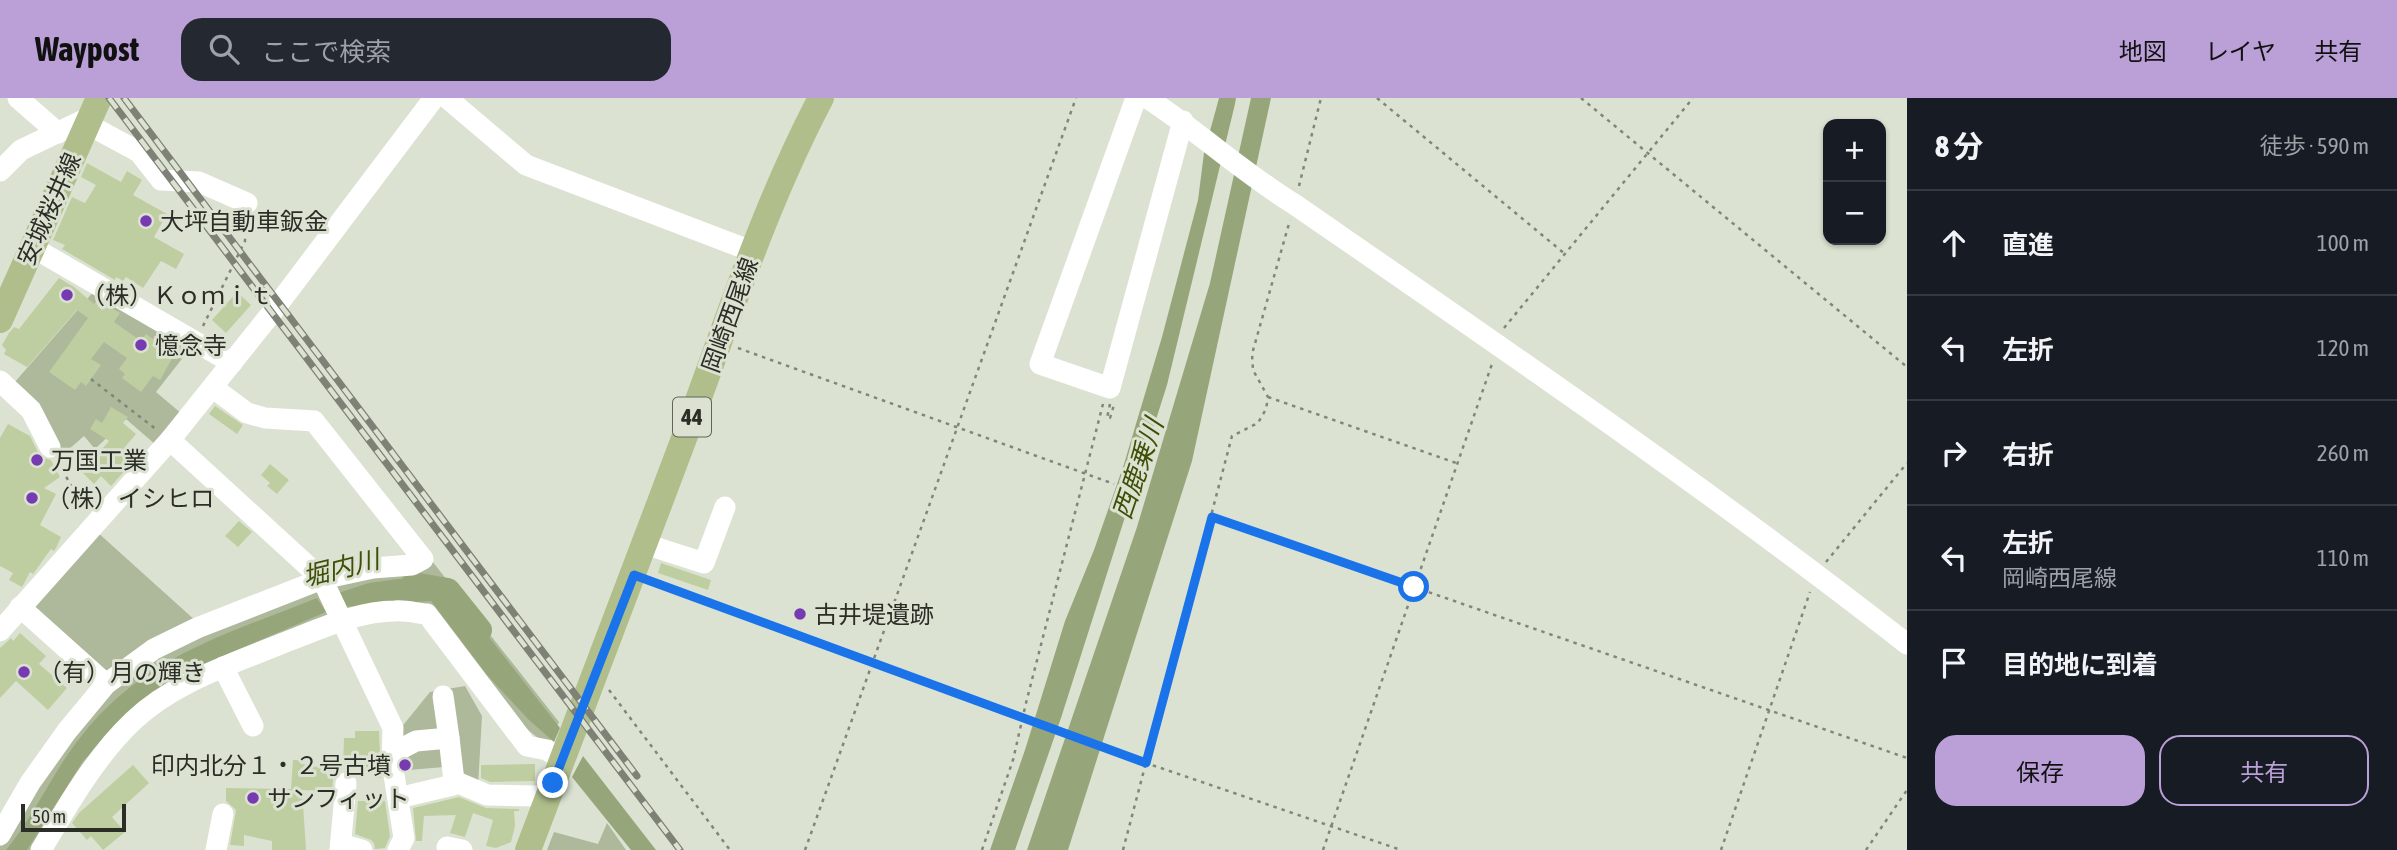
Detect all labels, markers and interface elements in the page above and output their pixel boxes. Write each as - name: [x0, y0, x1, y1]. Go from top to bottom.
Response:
- search box: [181, 18, 671, 81]
- text: Waypost: [35, 30, 139, 68]
- icon: search: [205, 30, 243, 68]
- text: ここで検索: [261, 37, 391, 67]
- text: 地図: [2119, 38, 2167, 65]
- text: レイヤ: [2205, 38, 2276, 65]
- text: 共有: [2314, 38, 2362, 65]
- map controls: [1823, 119, 1886, 245]
- button: +: [1823, 119, 1886, 182]
- text: 8 分: [1935, 129, 1983, 163]
- text: 徒歩 · 590 m: [2260, 133, 2369, 159]
- street label: 安城桜井線: [12, 149, 86, 269]
- button: −: [1823, 182, 1886, 245]
- place label: 大坪自動車鈑金: [160, 208, 328, 235]
- marker: 大坪自動車鈑金: [138, 213, 154, 229]
- icon: ahead: [1935, 224, 1973, 262]
- text: 直進: [2002, 230, 2054, 260]
- text: 100 m: [2317, 230, 2369, 256]
- street label: 岡崎西尾線: [697, 254, 763, 376]
- place label: （株）Ｋｏｍｉｔ: [81, 282, 273, 309]
- marker: （株）Ｋｏｍｉｔ: [59, 287, 75, 303]
- icon: left: [1935, 329, 1973, 367]
- place label: 憶念寺: [155, 332, 227, 359]
- text: 左折: [2002, 335, 2054, 365]
- text: 120 m: [2317, 335, 2369, 361]
- marker: 憶念寺: [133, 337, 149, 353]
- road number: 44: [673, 398, 711, 436]
- water label: 西鹿乗川: [1107, 412, 1170, 523]
- icon: right: [1935, 434, 1973, 472]
- text: 右折: [2002, 440, 2054, 470]
- text: 260 m: [2317, 440, 2369, 466]
- place label: 万国工業: [51, 447, 147, 474]
- marker: 万国工業: [29, 452, 45, 468]
- place label: （株）イシヒロ: [46, 485, 214, 512]
- marker: （株）イシヒロ: [24, 490, 40, 506]
- text: 左折: [2002, 528, 2054, 558]
- icon: left: [1935, 539, 1973, 577]
- water label: 堀内川: [300, 543, 385, 592]
- text: 110 m: [2317, 545, 2369, 571]
- text: 岡崎西尾線: [2002, 565, 2117, 591]
- route start: [1398, 571, 1429, 602]
- place label: 古井堤遺跡: [814, 601, 934, 628]
- marker: 古井堤遺跡: [792, 606, 808, 622]
- icon: arrive: [1935, 644, 1973, 682]
- text: 目的地に到着: [2002, 650, 2158, 680]
- place label: （有）月の輝き: [38, 659, 206, 686]
- marker: （有）月の輝き: [16, 664, 32, 680]
- button: 保存: [1935, 735, 2145, 806]
- button: 共有: [2159, 735, 2369, 806]
- place label: 印内北分１・２号古墳: [151, 752, 391, 779]
- marker: 印内北分１・２号古墳: [397, 757, 413, 773]
- route end: [537, 767, 568, 798]
- place label: サンフィット: [267, 785, 410, 812]
- marker: サンフィット: [245, 790, 261, 806]
- scale bar: [21, 801, 126, 833]
- text: 50 m: [32, 805, 66, 827]

